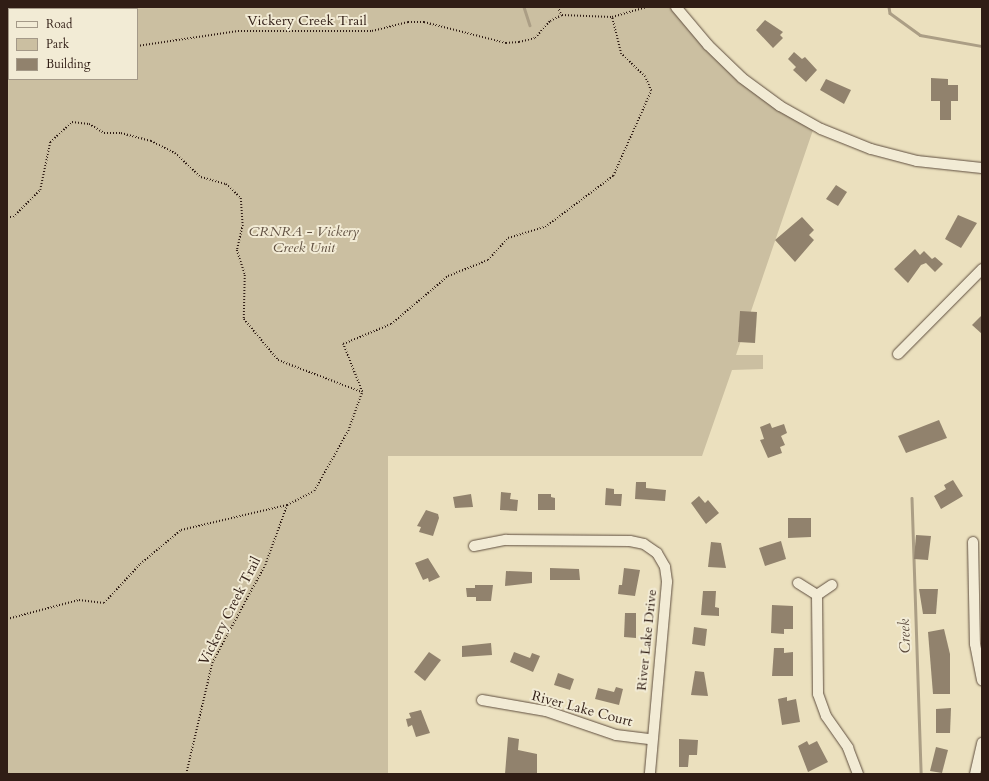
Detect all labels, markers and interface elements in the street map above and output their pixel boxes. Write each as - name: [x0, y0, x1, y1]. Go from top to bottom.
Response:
- legend: [8, 8, 138, 80]
- street label: Vickery Creek Trail: [247, 13, 367, 29]
- text: Road: [46, 16, 72, 32]
- text: Park: [46, 36, 69, 52]
- text: Building: [46, 56, 90, 72]
- park label: CRNRA - Vickery Creek Unit: [249, 224, 359, 256]
- street label: Vickery Creek Trail: [195, 554, 265, 668]
- street label: River Lake Drive: [633, 588, 661, 692]
- water label: Creek: [895, 618, 915, 654]
- street label: River Lake Court: [530, 687, 634, 731]

